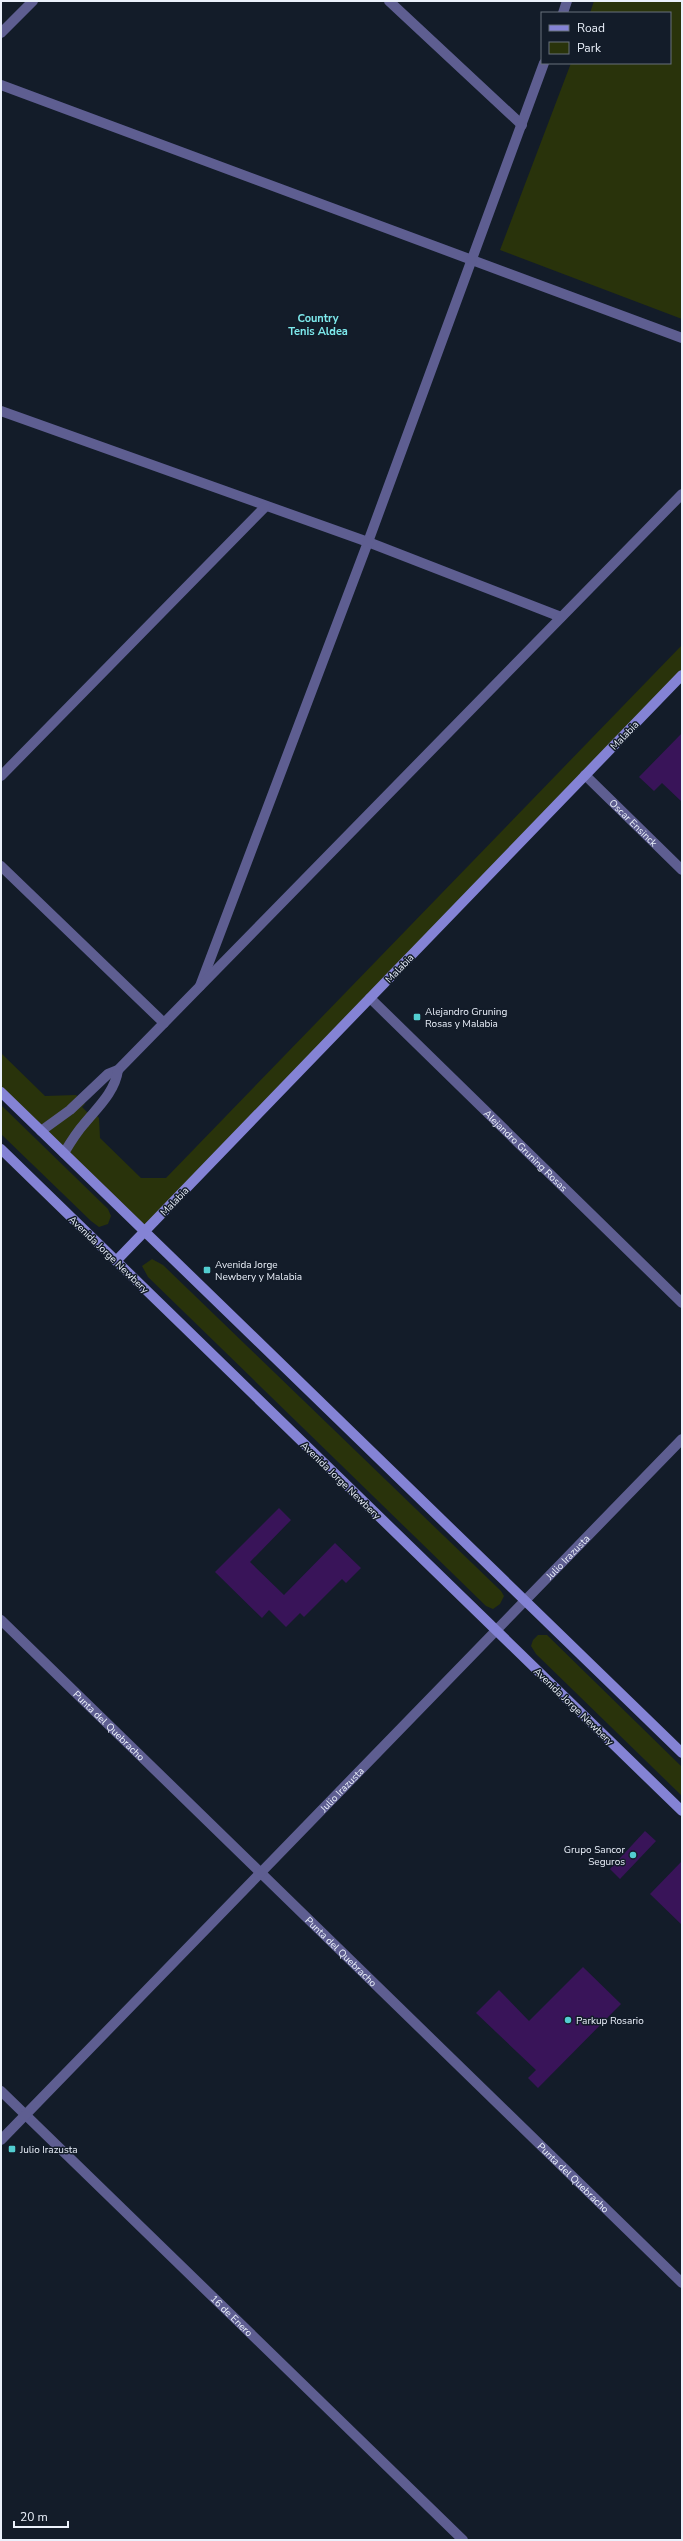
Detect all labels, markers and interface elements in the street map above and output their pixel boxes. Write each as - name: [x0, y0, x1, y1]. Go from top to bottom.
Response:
- legend: [541, 12, 671, 64]
- text: Road: [577, 20, 605, 36]
- text: Park: [577, 40, 602, 56]
- district label: Country Tenis Aldea: [288, 311, 348, 339]
- street label: Malabia: [607, 718, 642, 753]
- street label: Oscar Ensinck: [606, 796, 661, 851]
- street label: Malabia: [382, 951, 417, 986]
- place label: Alejandro Gruning Rosas y Malabia: [425, 1005, 507, 1031]
- marker: Alejandro Gruning Rosas y Malabia: [412, 1012, 422, 1022]
- street label: Alejandro Gruning Rosas: [480, 1107, 570, 1195]
- street label: Malabia: [157, 1184, 192, 1219]
- street label: Avenida Jorge Newbery: [65, 1213, 152, 1297]
- place label: Avenida Jorge Newbery y Malabia: [215, 1258, 302, 1284]
- marker: Avenida Jorge Newbery y Malabia: [202, 1265, 212, 1275]
- street label: Avenida Jorge Newbery: [297, 1439, 384, 1523]
- street label: Julio Irazusta: [542, 1532, 593, 1584]
- street label: Avenida Jorge Newbery: [530, 1665, 617, 1749]
- street label: Punta del Quebracho: [70, 1688, 148, 1764]
- street label: Julio Irazusta: [317, 1764, 368, 1816]
- place label: Grupo Sancor Seguros: [564, 1843, 625, 1869]
- marker: Grupo Sancor Seguros: [628, 1850, 638, 1860]
- street label: Punta del Quebracho: [302, 1914, 380, 1990]
- place label: Parkup Rosario: [576, 2014, 644, 2028]
- marker: Parkup Rosario: [563, 2015, 573, 2025]
- street label: Punta del Quebracho: [534, 2140, 612, 2217]
- place label: Julio Irazusta: [19, 2143, 77, 2157]
- marker: Julio Irazusta: [7, 2144, 17, 2154]
- street label: 16 de Enero: [207, 2292, 256, 2340]
- scale bar: [14, 2503, 68, 2529]
- text: 20 m: [20, 2509, 48, 2525]

